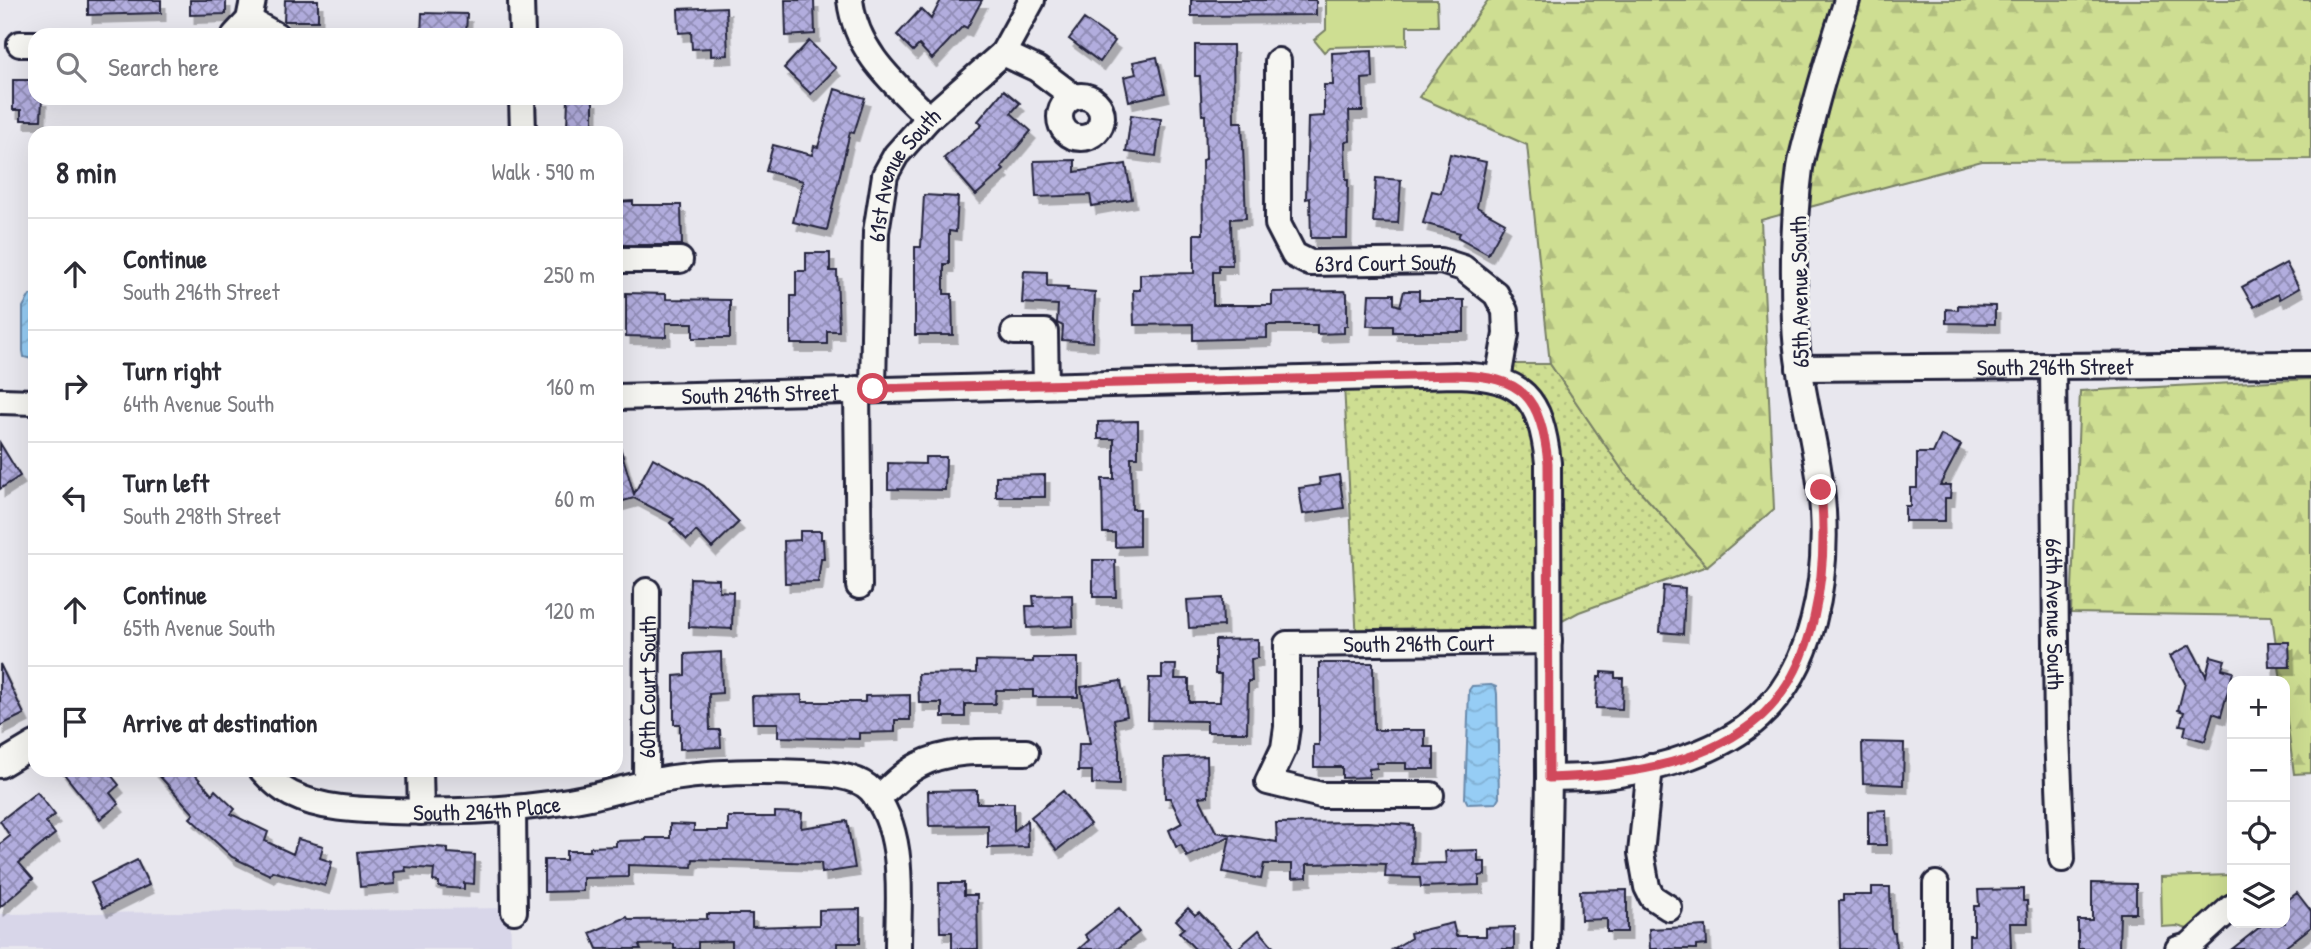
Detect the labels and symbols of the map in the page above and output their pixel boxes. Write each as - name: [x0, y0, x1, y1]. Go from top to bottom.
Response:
- street label: 61st Avenue South: [860, 100, 947, 242]
- street label: 65th Avenue South: [1782, 215, 1816, 368]
- street label: 63rd Court South: [1315, 246, 1462, 281]
- street label: South 296th Street: [1976, 350, 2135, 382]
- route start: [857, 373, 888, 404]
- street label: South 296th Street: [681, 376, 840, 411]
- route end: [1805, 474, 1836, 505]
- street label: 66th Avenue South: [2039, 538, 2072, 690]
- street label: 60th Court South: [631, 615, 662, 758]
- street label: South 296th Court: [1343, 626, 1495, 659]
- street label: South 296th Place: [413, 787, 563, 827]

